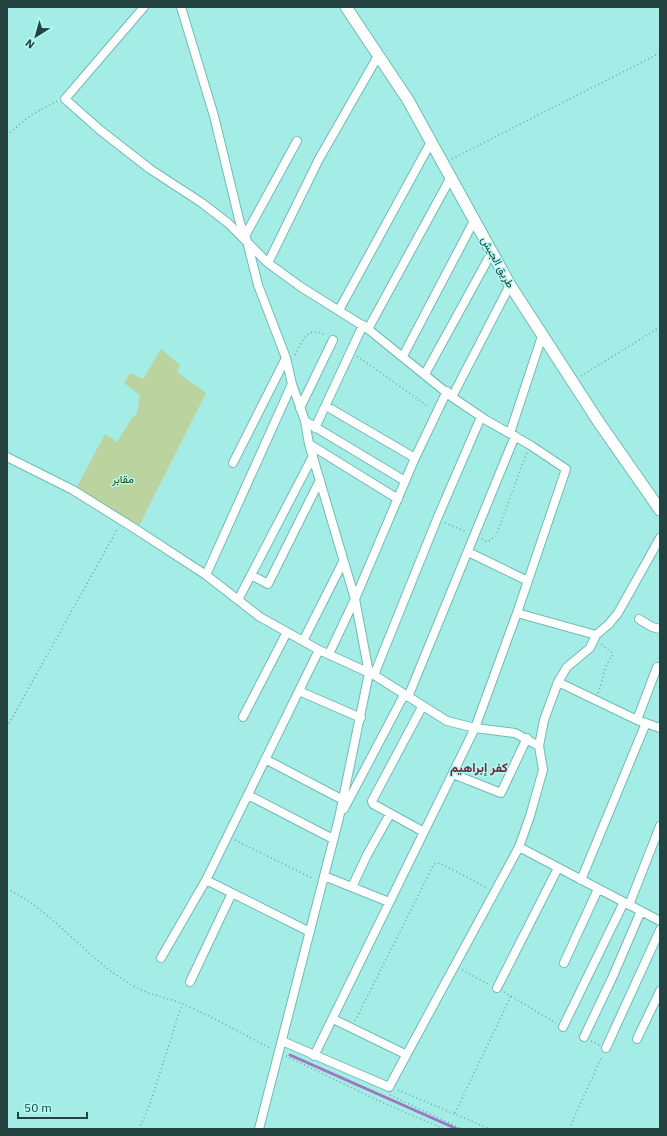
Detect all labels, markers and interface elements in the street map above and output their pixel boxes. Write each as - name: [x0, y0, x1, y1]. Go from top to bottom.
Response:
- north arrow: [16, 16, 56, 56]
- text: N: [23, 36, 37, 52]
- street label: طريق الجيش: [478, 234, 518, 290]
- park label: مقابر: [111, 472, 134, 486]
- district label: كفر إبراهيم: [450, 759, 508, 777]
- scale bar: [18, 1094, 87, 1120]
- text: 50 m: [24, 1100, 52, 1115]

